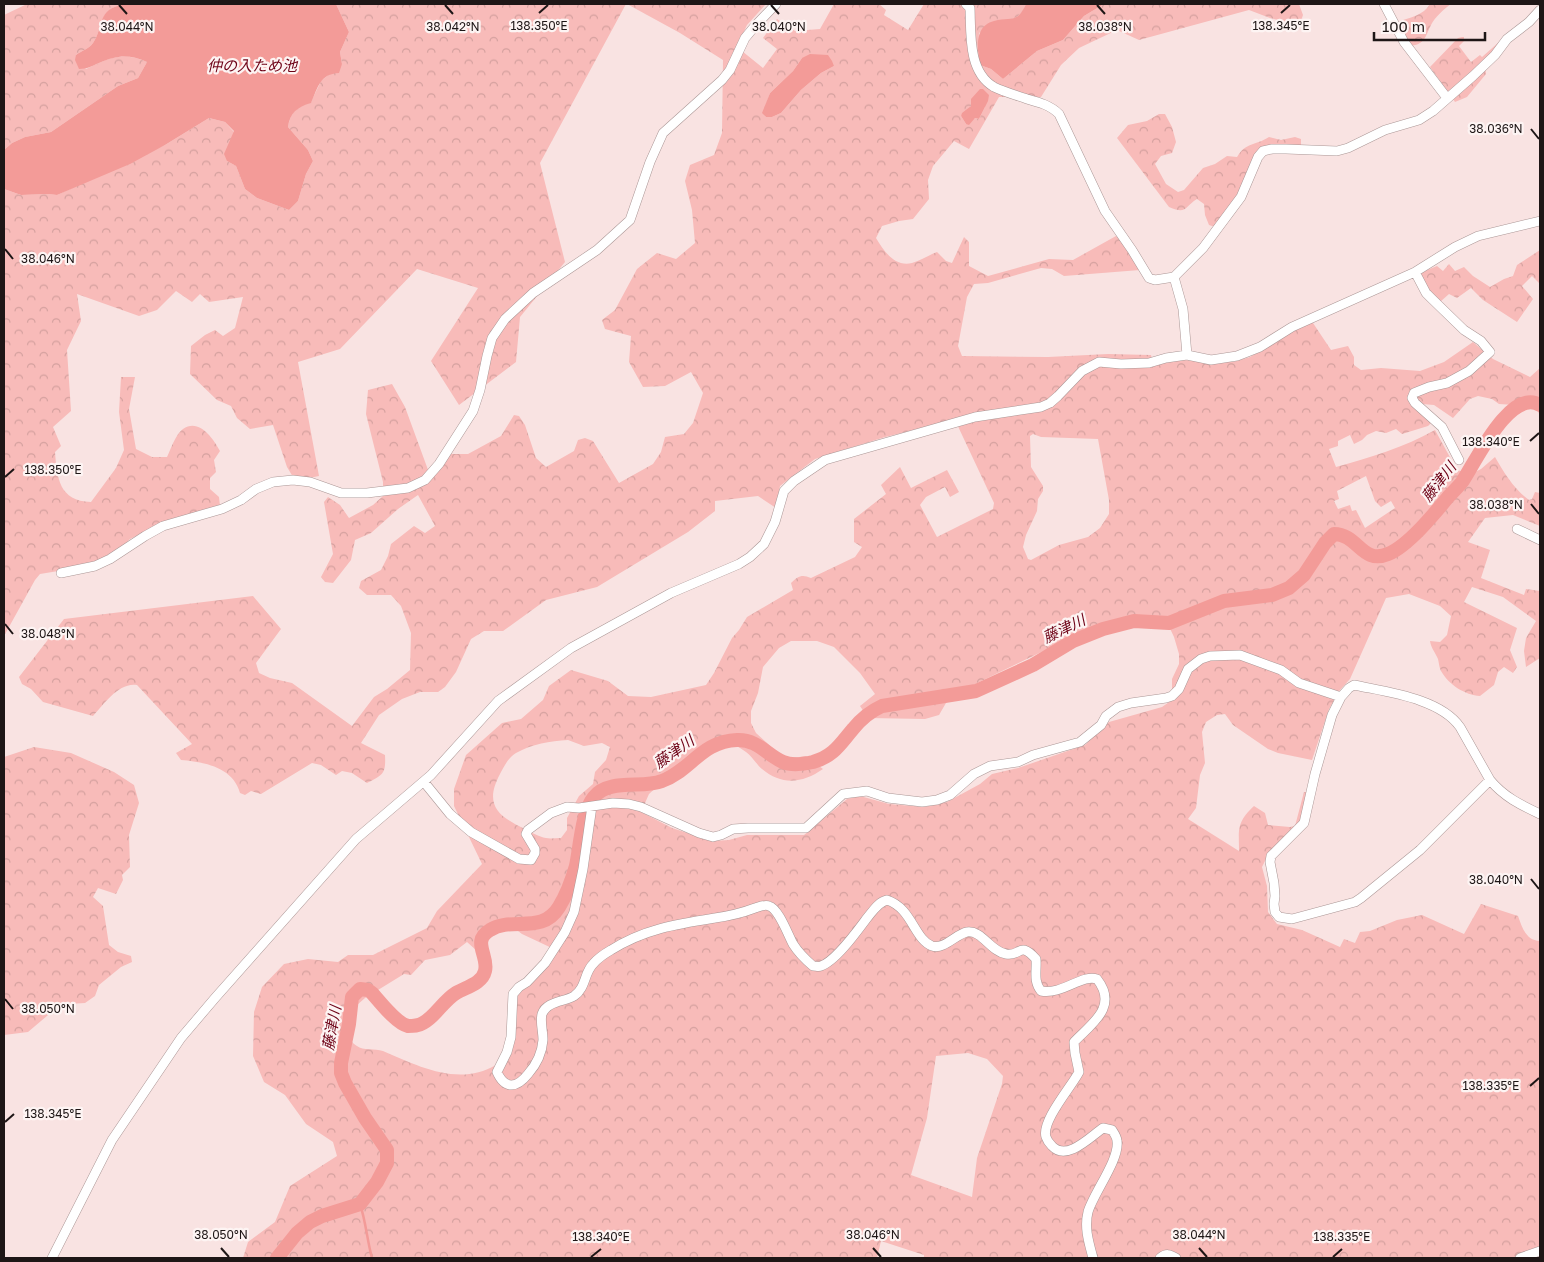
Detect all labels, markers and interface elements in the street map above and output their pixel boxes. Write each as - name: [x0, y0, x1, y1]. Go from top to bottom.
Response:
- scale bar: [1374, 10, 1485, 42]
- text: 100 m: [1382, 17, 1425, 35]
- text: 138.350°E: [510, 18, 568, 33]
- text: 138.345°E: [1252, 18, 1310, 33]
- text: 38.044°N: [100, 19, 154, 34]
- text: 38.042°N: [426, 19, 480, 34]
- text: 38.040°N: [752, 19, 806, 34]
- text: 38.038°N: [1078, 19, 1132, 34]
- water label: 仲の入ため池: [207, 56, 299, 74]
- text: 38.036°N: [1469, 121, 1523, 136]
- text: 38.046°N: [21, 251, 75, 266]
- text: 138.340°E: [1462, 434, 1520, 449]
- water label: 藤津川: [1417, 457, 1460, 505]
- text: 138.350°E: [24, 462, 82, 477]
- text: 38.038°N: [1469, 497, 1523, 512]
- water label: 藤津川: [1039, 609, 1090, 646]
- text: 38.048°N: [21, 626, 75, 641]
- water label: 藤津川: [650, 730, 699, 771]
- text: 38.040°N: [1469, 872, 1523, 887]
- text: 38.050°N: [21, 1001, 75, 1016]
- water label: 藤津川: [318, 1002, 344, 1052]
- text: 138.335°E: [1463, 1078, 1519, 1093]
- text: 138.345°E: [24, 1106, 82, 1121]
- text: 38.050°N: [194, 1227, 248, 1242]
- text: 38.046°N: [846, 1227, 900, 1242]
- text: 38.044°N: [1172, 1227, 1226, 1242]
- text: 138.340°E: [572, 1229, 630, 1244]
- text: 138.335°E: [1314, 1229, 1370, 1244]

